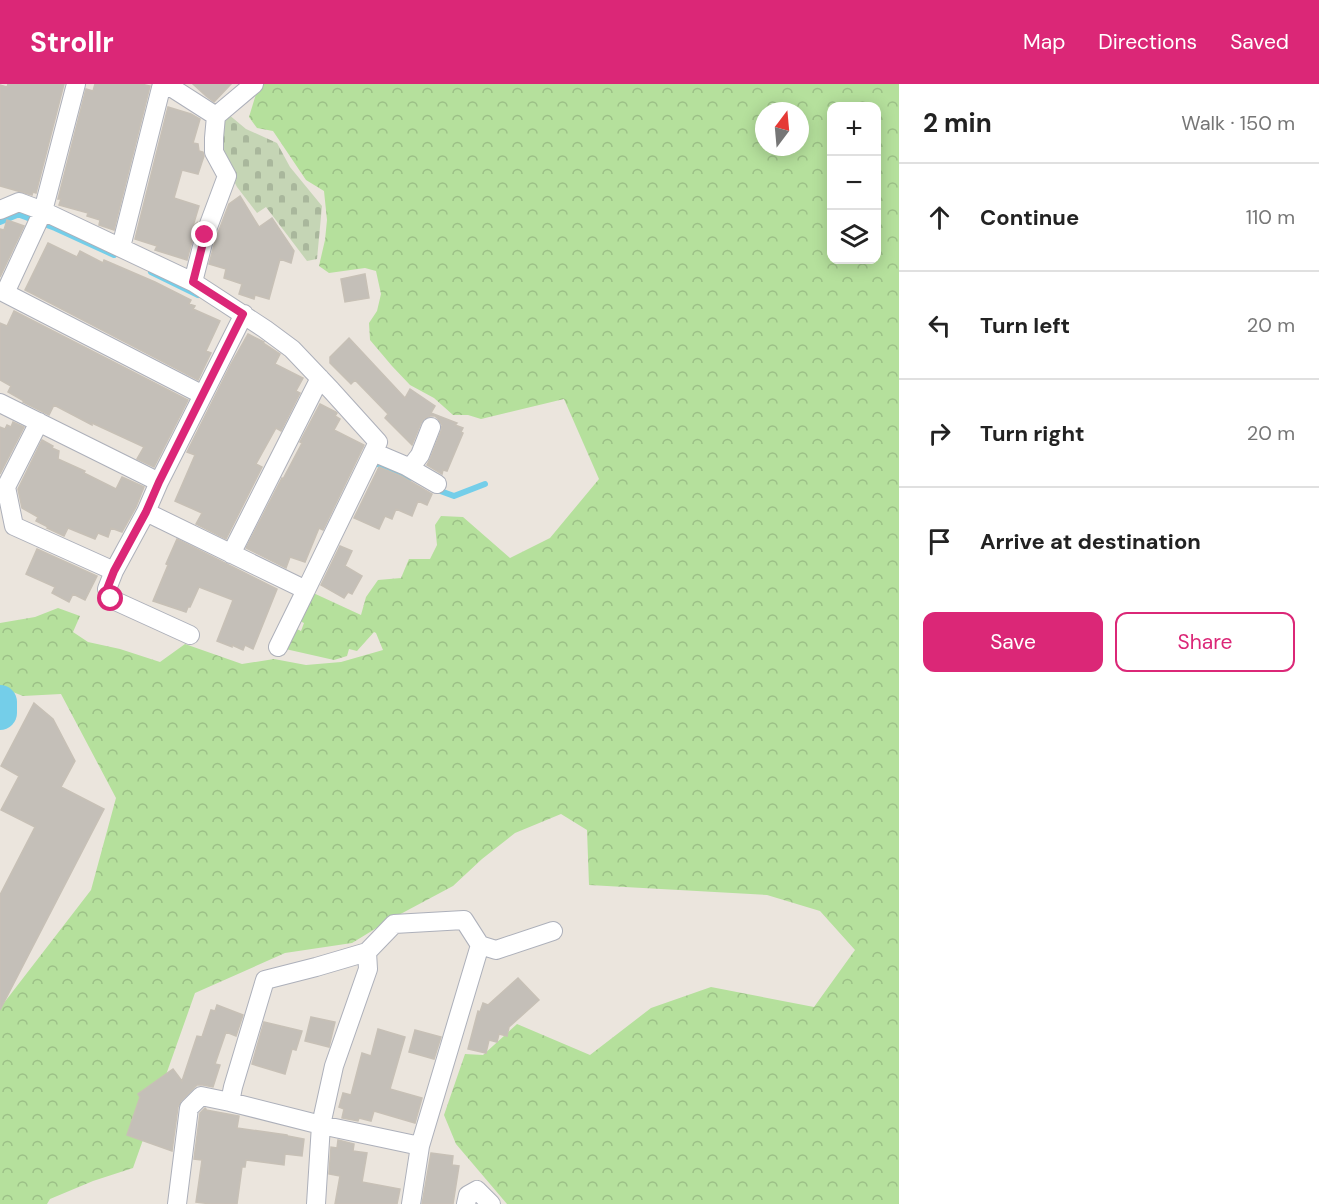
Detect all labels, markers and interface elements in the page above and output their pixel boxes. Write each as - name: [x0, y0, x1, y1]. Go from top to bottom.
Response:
- text: Strollr: [30, 24, 114, 61]
- text: Map: [1023, 28, 1065, 56]
- text: Directions: [1098, 28, 1197, 56]
- text: Saved: [1230, 28, 1289, 56]
- north arrow: [755, 102, 809, 156]
- map controls: [827, 102, 881, 264]
- button: +: [827, 102, 881, 156]
- text: 2 min: [923, 106, 992, 140]
- text: Walk · 150 m: [1181, 110, 1295, 136]
- button: −: [827, 156, 881, 210]
- icon: ahead: [923, 201, 956, 234]
- text: Continue: [980, 203, 1079, 232]
- text: 110 m: [1246, 204, 1295, 230]
- button: layers: [827, 210, 881, 264]
- route end: [191, 221, 217, 247]
- icon: left: [923, 309, 956, 342]
- text: Turn left: [980, 311, 1070, 340]
- text: 20 m: [1247, 312, 1295, 338]
- icon: right: [923, 417, 956, 450]
- text: Turn right: [980, 419, 1085, 448]
- text: 20 m: [1247, 420, 1295, 446]
- icon: arrive: [923, 525, 956, 558]
- text: Arrive at destination: [980, 527, 1201, 556]
- route start: [97, 585, 123, 611]
- button: Save: [923, 612, 1103, 672]
- button: Share: [1115, 612, 1295, 672]

